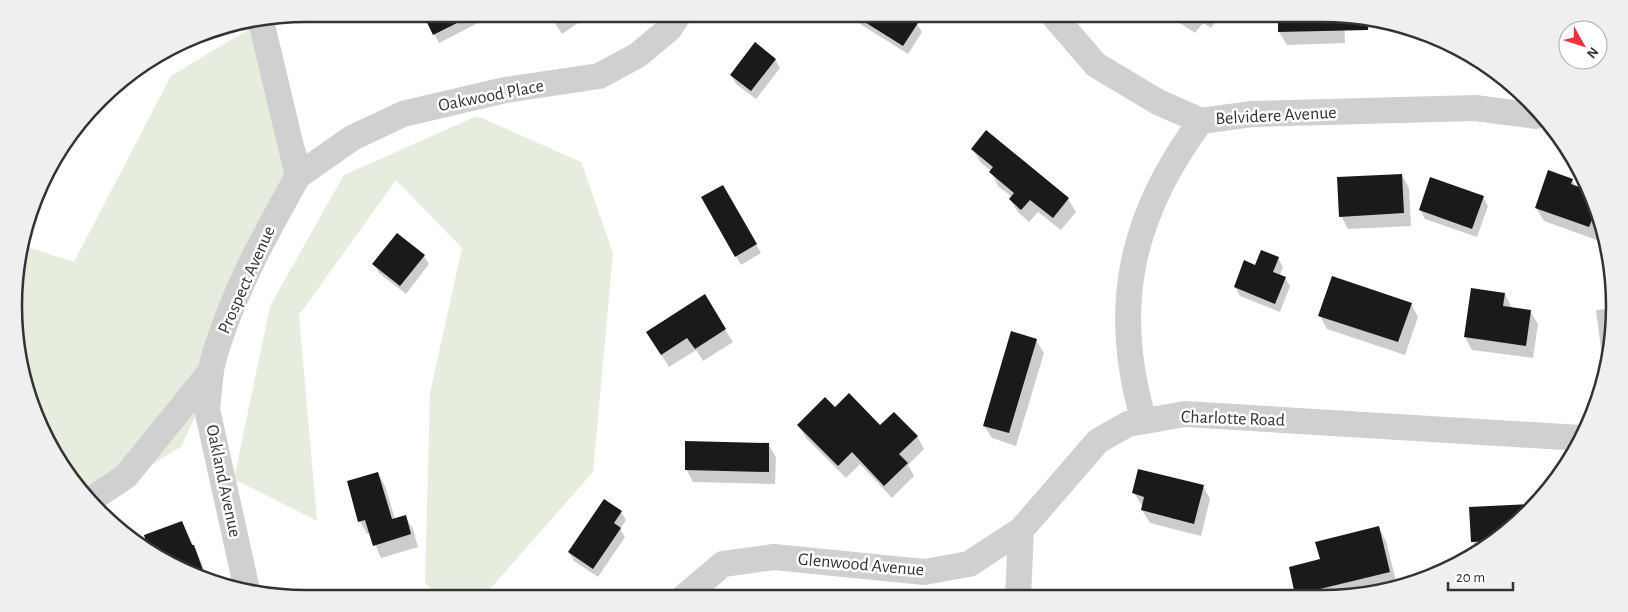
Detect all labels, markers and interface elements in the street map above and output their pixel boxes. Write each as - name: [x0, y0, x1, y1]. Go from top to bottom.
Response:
- north arrow: [1558, 20, 1608, 70]
- text: N: [1584, 44, 1601, 61]
- street label: Oakwood Place: [437, 77, 545, 115]
- street label: Belvidere Avenue: [1215, 104, 1337, 128]
- street label: Prospect Avenue: [215, 223, 279, 337]
- street label: Charlotte Road: [1181, 408, 1285, 430]
- street label: Oakland Avenue: [202, 423, 244, 539]
- street label: Glenwood Avenue: [797, 551, 925, 579]
- scale bar: [1448, 560, 1513, 592]
- text: 20 m: [1456, 570, 1485, 585]

